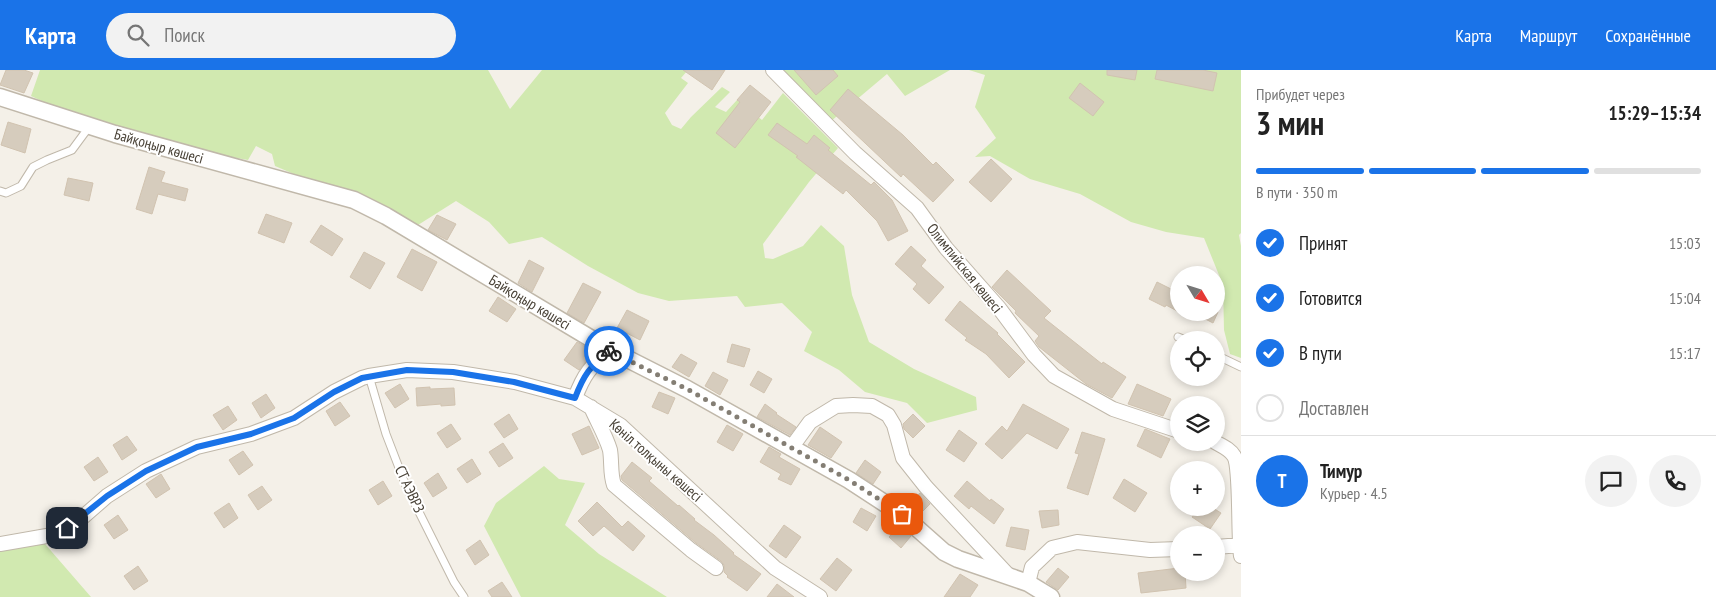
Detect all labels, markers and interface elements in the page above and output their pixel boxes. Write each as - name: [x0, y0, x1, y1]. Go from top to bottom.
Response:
- search box: [106, 13, 456, 58]
- text: Карта: [25, 20, 76, 51]
- icon: search: [124, 21, 152, 49]
- text: Поиск: [164, 23, 205, 47]
- text: Карта: [1455, 24, 1492, 47]
- text: Маршрут: [1520, 24, 1577, 47]
- text: Сохранённые: [1605, 24, 1691, 47]
- text: Прибудет через: [1256, 84, 1345, 104]
- text: 15:29–15:34: [1608, 101, 1701, 125]
- text: 3 мин: [1256, 102, 1324, 144]
- street label: Байқоңыр көшесі: [112, 124, 206, 168]
- text: В пути · 350 m: [1256, 182, 1338, 202]
- street label: Олимпийская көшесі: [923, 219, 1007, 317]
- icon: check: [1256, 229, 1284, 257]
- text: Принят: [1299, 231, 1347, 255]
- text: 15:03: [1669, 233, 1701, 253]
- north arrow: [1170, 266, 1225, 321]
- map controls: [1170, 266, 1225, 581]
- street label: Байқоңыр көшесі: [486, 270, 574, 334]
- icon: check: [1256, 284, 1284, 312]
- text: Готовится: [1299, 286, 1362, 310]
- text: 15:04: [1669, 288, 1701, 308]
- courier: [584, 326, 634, 376]
- button: locate: [1170, 331, 1225, 386]
- icon: bike: [595, 337, 623, 365]
- icon: check: [1256, 339, 1284, 367]
- text: В пути: [1299, 341, 1342, 365]
- text: 15:17: [1669, 343, 1701, 363]
- button: layers: [1170, 396, 1225, 451]
- text: Доставлен: [1299, 396, 1369, 420]
- street label: Көніл толқыны көшесі: [606, 414, 706, 506]
- button: chat: [1585, 455, 1637, 507]
- button: phone: [1649, 455, 1701, 507]
- text: Тимур: [1320, 459, 1362, 483]
- button: +: [1170, 461, 1225, 516]
- street label: СТ АЭВРЗ: [391, 462, 429, 516]
- text: Т: [1277, 469, 1287, 493]
- text: Курьер · 4.5: [1320, 483, 1388, 503]
- pin: [881, 493, 923, 535]
- icon: bag: [888, 500, 916, 528]
- pin: [46, 507, 88, 549]
- icon: home: [53, 514, 81, 542]
- button: −: [1170, 526, 1225, 581]

